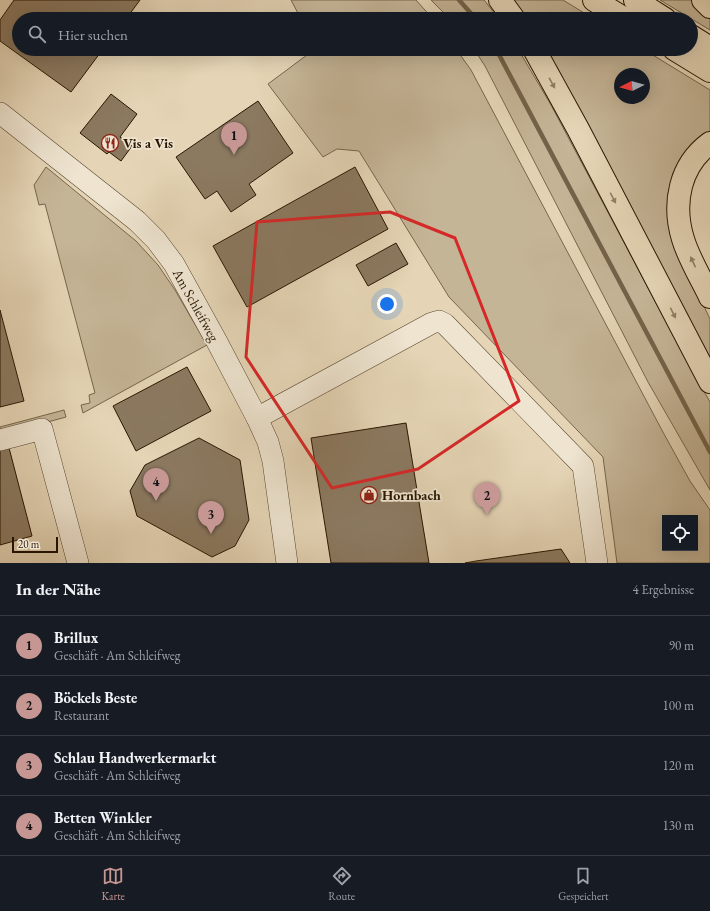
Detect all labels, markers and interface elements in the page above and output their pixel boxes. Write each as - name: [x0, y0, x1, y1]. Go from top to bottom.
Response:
- search box: [12, 12, 698, 56]
- icon: search: [26, 23, 48, 45]
- text: Hier suchen: [58, 25, 128, 44]
- north arrow: [614, 68, 650, 104]
- one-way arrow: [549, 77, 556, 89]
- pin: 1: [221, 122, 247, 155]
- restaurant icon: Vis a Vis: [100, 133, 120, 153]
- place label: Vis a Vis: [123, 134, 173, 152]
- one-way arrow: [610, 192, 617, 204]
- one-way arrow: [690, 256, 696, 268]
- street label: Am Schleifweg: [168, 265, 224, 345]
- your location: [377, 294, 397, 314]
- one-way arrow: [670, 308, 677, 319]
- pin: 4: [143, 468, 169, 501]
- pin: 2: [474, 482, 500, 515]
- shop icon: Hornbach: [359, 485, 379, 505]
- place label: Hornbach: [382, 486, 441, 504]
- pin: 3: [198, 501, 224, 534]
- map controls: [662, 515, 698, 551]
- button: locate: [662, 515, 698, 551]
- scale bar: [12, 535, 58, 554]
- text: 20 m: [18, 537, 39, 551]
- text: In der Nähe: [16, 578, 101, 600]
- text: 4 Ergebnisse: [633, 581, 694, 598]
- text: Brillux: [54, 628, 98, 647]
- text: 1: [26, 637, 32, 654]
- text: 90 m: [669, 637, 694, 654]
- text: Geschäft · Am Schleifweg: [54, 647, 181, 664]
- text: Böckels Beste: [54, 688, 137, 707]
- text: 2: [26, 697, 32, 714]
- text: 100 m: [663, 697, 694, 714]
- text: Restaurant: [54, 707, 109, 724]
- text: Schlau Handwerkermarkt: [54, 748, 216, 767]
- text: 3: [26, 757, 32, 774]
- text: 120 m: [663, 757, 694, 774]
- text: Geschäft · Am Schleifweg: [54, 767, 181, 784]
- text: Betten Winkler: [54, 808, 152, 827]
- text: 4: [26, 817, 32, 834]
- text: 130 m: [663, 817, 694, 834]
- text: Geschäft · Am Schleifweg: [54, 827, 181, 844]
- tab: Karte: [102, 865, 125, 903]
- tab: Route: [328, 865, 355, 903]
- tab: Gespeichert: [558, 865, 608, 903]

